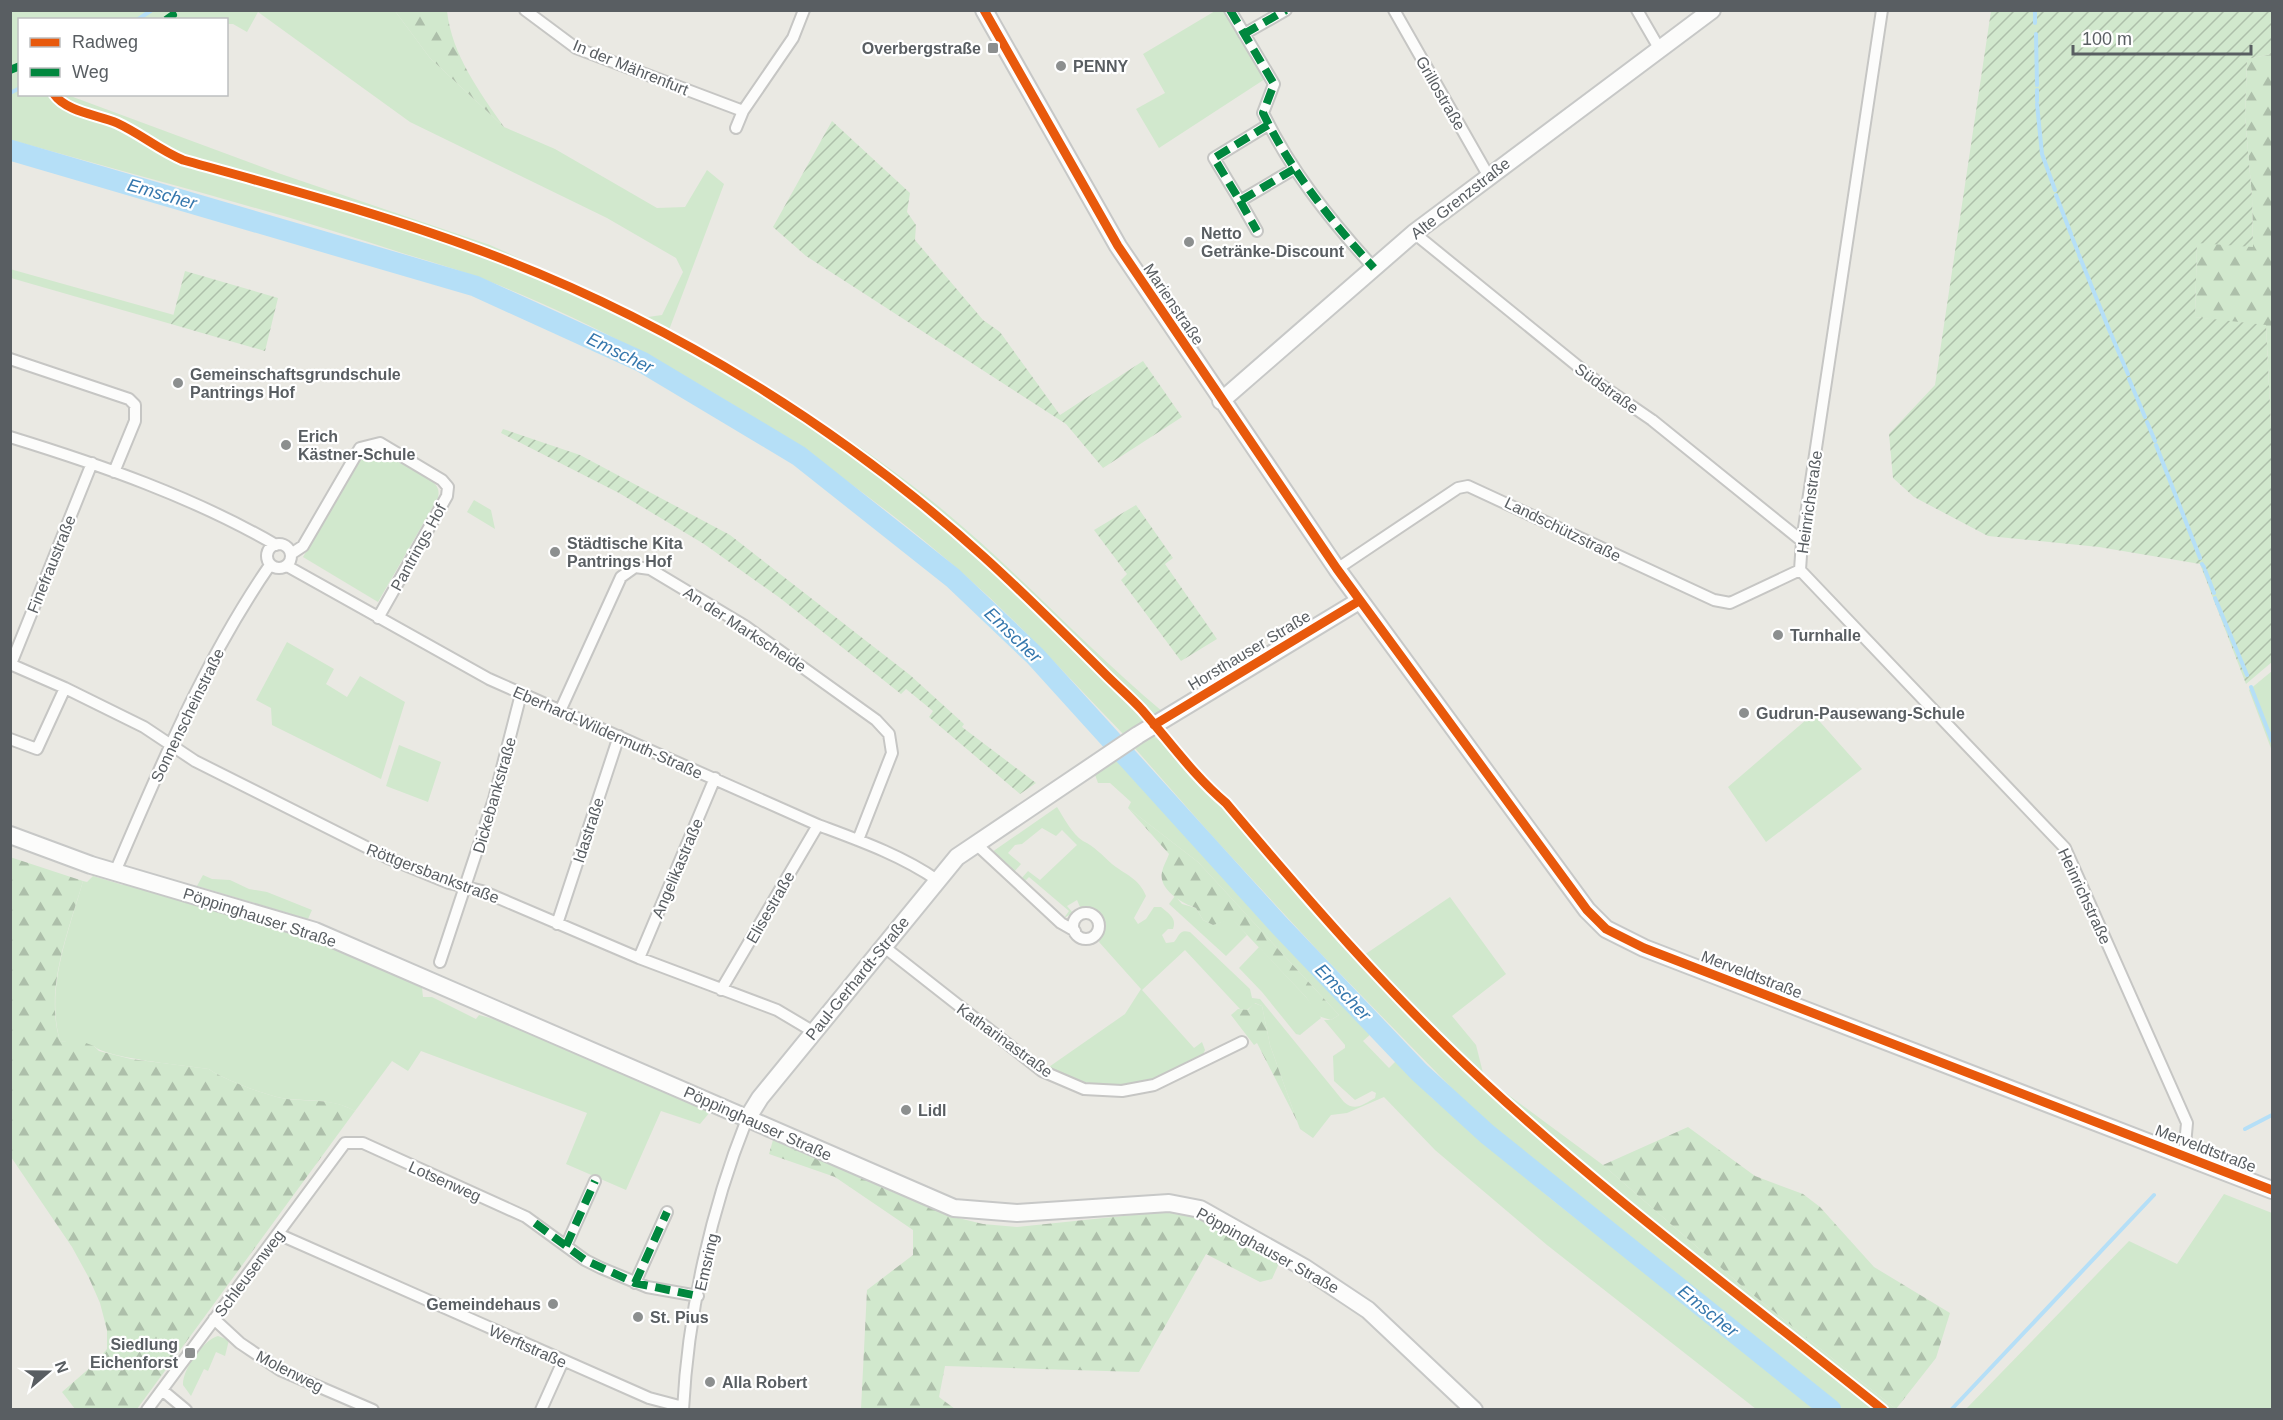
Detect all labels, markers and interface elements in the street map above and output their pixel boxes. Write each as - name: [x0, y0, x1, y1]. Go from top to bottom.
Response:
- legend: [18, 18, 228, 96]
- scale bar: [2073, 18, 2252, 56]
- text: 100 m: [2082, 29, 2132, 49]
- text: Radweg: [72, 32, 138, 52]
- street label: In der Mährenfurt: [571, 37, 691, 99]
- place label: Overbergstraße: [862, 40, 981, 57]
- marker: Overbergstraße: [986, 41, 1000, 55]
- street label: Grillostraße: [1413, 53, 1469, 133]
- place label: PENNY: [1073, 58, 1128, 75]
- marker: PENNY: [1054, 59, 1068, 73]
- text: Weg: [72, 62, 109, 82]
- street label: Alte Grenzstraße: [1407, 154, 1513, 242]
- water label: Emscher: [125, 175, 200, 214]
- place label: Netto Getränke-Discount: [1201, 225, 1345, 260]
- marker: Netto Getränke-Discount: [1182, 235, 1196, 249]
- street label: Marienstraße: [1140, 260, 1207, 348]
- water label: Emscher: [584, 328, 657, 378]
- street label: Südstraße: [1572, 360, 1642, 417]
- place label: Gemeinschaftsgrundschule Pantrings Hof: [190, 366, 401, 401]
- marker: Gemeinschaftsgrundschule Pantrings Hof: [171, 376, 185, 390]
- place label: Erich Kästner-Schule: [298, 428, 415, 463]
- marker: Erich Kästner-Schule: [279, 438, 293, 452]
- street label: Heinrichstraße: [1794, 449, 1825, 555]
- street label: Landschützstraße: [1502, 494, 1624, 565]
- street label: Pantrings Hof: [388, 500, 450, 594]
- street label: Finefraustraße: [24, 513, 79, 616]
- place label: Städtische Kita Pantrings Hof: [567, 535, 683, 570]
- marker: Städtische Kita Pantrings Hof: [548, 545, 562, 559]
- street label: An der Markscheide: [680, 584, 809, 675]
- water label: Emscher: [981, 603, 1046, 668]
- street label: Horsthauser Straße: [1185, 607, 1314, 694]
- place label: Turnhalle: [1790, 627, 1861, 644]
- marker: Turnhalle: [1771, 628, 1785, 642]
- street label: Sonnenscheinstraße: [148, 645, 227, 785]
- street label: Eberhard-Wildermuth-Straße: [511, 683, 705, 782]
- place label: Gudrun-Pausewang-Schule: [1756, 705, 1965, 722]
- marker: Gudrun-Pausewang-Schule: [1737, 706, 1751, 720]
- street label: Dickebankstraße: [470, 735, 519, 855]
- street label: Idastraße: [570, 795, 607, 865]
- street label: Angelikastraße: [649, 816, 706, 921]
- street label: Röttgersbankstraße: [364, 840, 502, 907]
- street label: Heinrichstraße: [2055, 845, 2114, 947]
- street label: Elisestraße: [743, 868, 798, 946]
- street label: Pöppinghauser Straße: [181, 885, 339, 950]
- street label: Paul-Gerhardt-Straße: [802, 913, 912, 1043]
- street label: Merveldtstraße: [1699, 947, 1805, 1002]
- water label: Emscher: [1311, 960, 1376, 1025]
- street label: Katharinastraße: [954, 1000, 1056, 1081]
- street label: Pöppinghauser Straße: [681, 1083, 834, 1164]
- place label: Lidl: [918, 1102, 946, 1119]
- marker: Lidl: [899, 1103, 913, 1117]
- street label: Merveldtstraße: [2153, 1121, 2259, 1176]
- street label: Lotsenweg: [406, 1158, 484, 1205]
- street label: Pöppinghauser Straße: [1194, 1204, 1342, 1297]
- street label: Schleusenweg: [211, 1227, 288, 1320]
- street label: Emsring: [692, 1232, 721, 1293]
- water label: Emscher: [1674, 1281, 1743, 1342]
- place label: Gemeindehaus: [426, 1296, 541, 1313]
- marker: Gemeindehaus: [546, 1297, 560, 1311]
- place label: St. Pius: [650, 1309, 709, 1326]
- marker: St. Pius: [631, 1310, 645, 1324]
- street label: Werftstraße: [486, 1322, 569, 1371]
- place label: Siedlung Eichenforst: [90, 1336, 179, 1371]
- north arrow: [18, 1342, 78, 1402]
- marker: Siedlung Eichenforst: [183, 1346, 197, 1360]
- street label: Molenweg: [253, 1347, 326, 1396]
- text: N: [52, 1359, 72, 1375]
- place label: Alla Robert: [722, 1374, 808, 1391]
- marker: Alla Robert: [703, 1375, 717, 1389]

